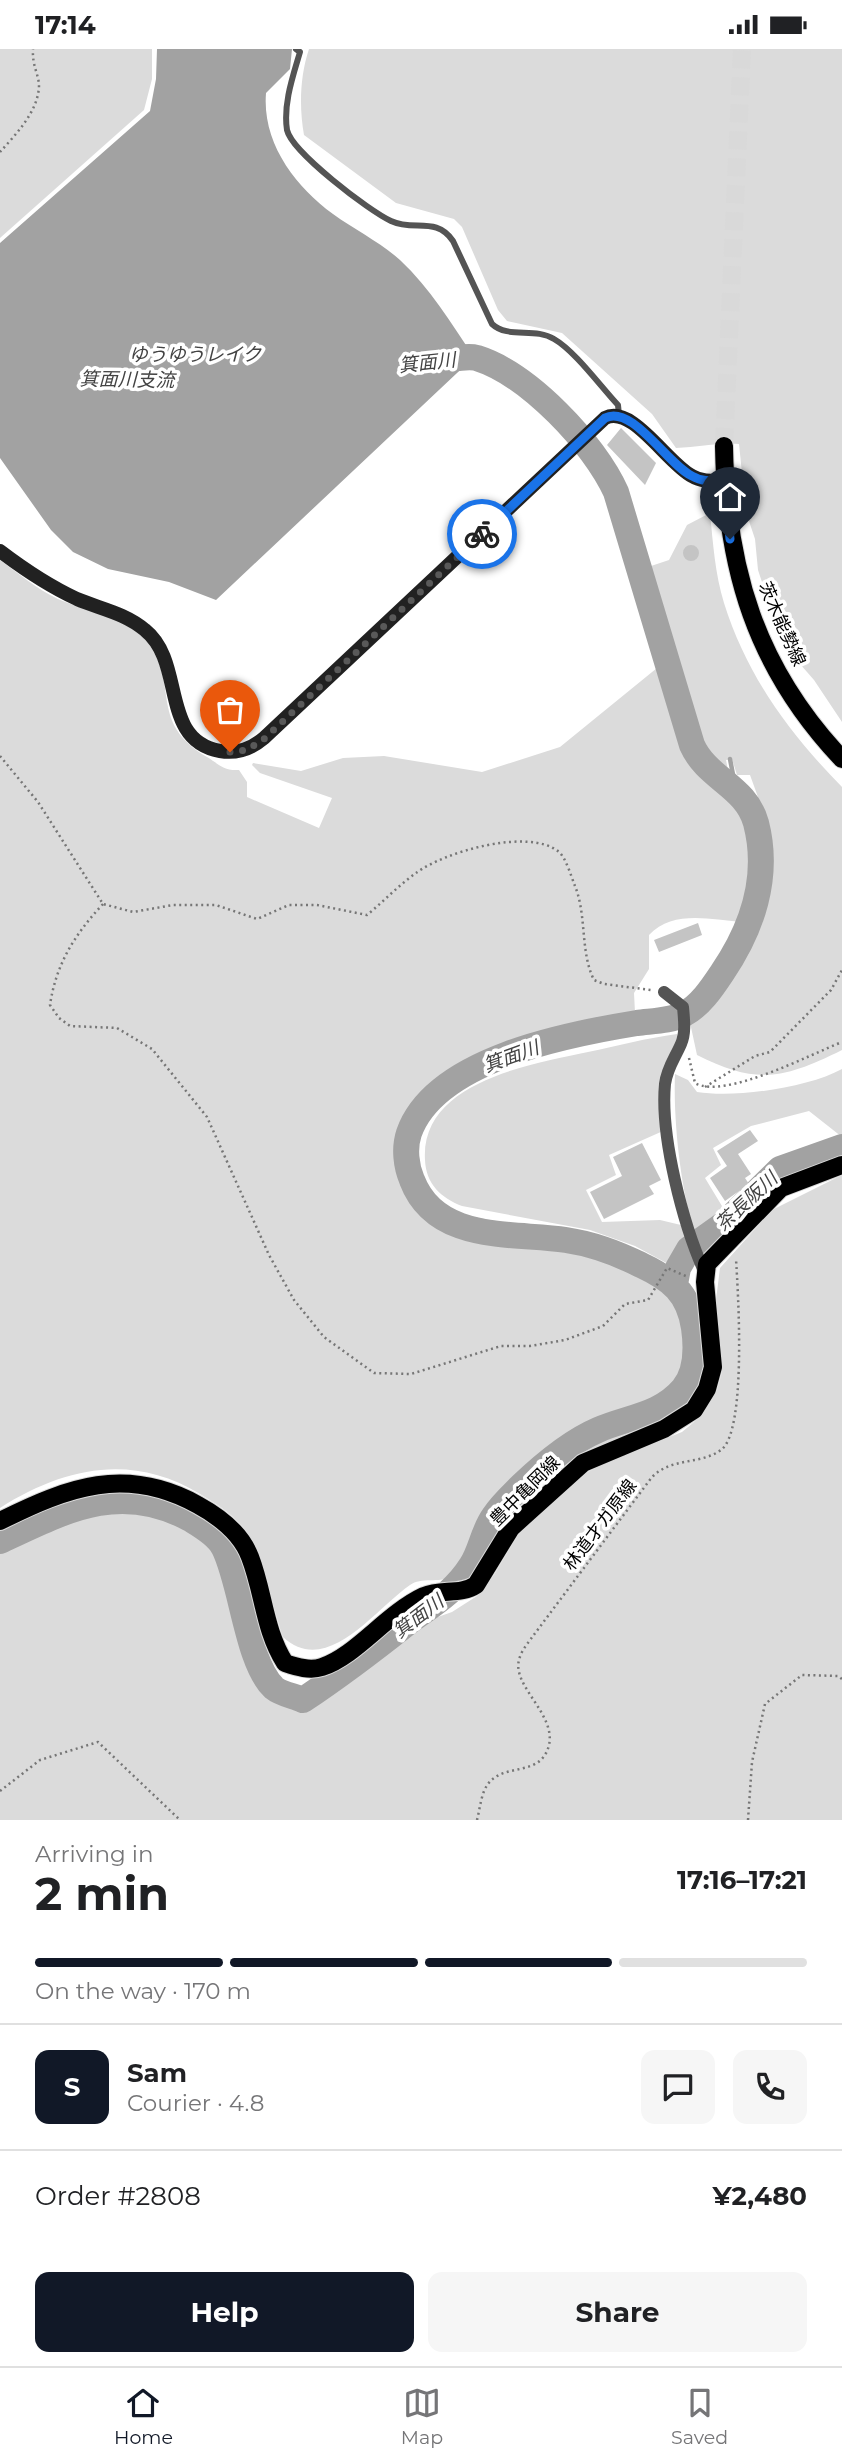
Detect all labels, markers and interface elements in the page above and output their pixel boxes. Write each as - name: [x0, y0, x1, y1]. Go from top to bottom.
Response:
- text: 17:14: [35, 9, 96, 41]
- water label: ゆうゆうレイク: [129, 343, 262, 366]
- water label: 箕面川: [397, 348, 459, 377]
- water label: 箕面川支流: [79, 367, 178, 392]
- pin: [700, 467, 760, 539]
- icon: home: [711, 478, 749, 516]
- courier: [447, 499, 517, 569]
- icon: bike: [463, 515, 501, 553]
- street label: 茨木能勢線: [754, 578, 810, 670]
- pin: [200, 680, 260, 752]
- icon: bag: [211, 691, 249, 729]
- water label: 箕面川: [480, 1035, 544, 1077]
- water label: 茶長阪川: [711, 1166, 783, 1236]
- street label: 豊中亀岡線: [485, 1451, 565, 1531]
- street label: 林道才ガ原線: [559, 1475, 641, 1575]
- water label: 箕面川: [389, 1589, 450, 1643]
- text: Arriving in: [35, 1840, 154, 1868]
- text: 17:16–17:21: [677, 1864, 807, 1896]
- text: 2 min: [35, 1865, 169, 1922]
- text: On the way · 170 m: [35, 1977, 251, 2005]
- button: chat: [641, 2050, 715, 2124]
- button: phone: [733, 2050, 807, 2124]
- text: Sam: [127, 2057, 187, 2089]
- text: S: [64, 2071, 80, 2103]
- text: Courier · 4.8: [127, 2089, 264, 2117]
- text: Order #2808: [35, 2180, 201, 2212]
- text: ¥2,480: [712, 2180, 807, 2212]
- button: Help: [35, 2272, 414, 2352]
- button: Share: [428, 2272, 807, 2352]
- tab: Home: [114, 2384, 173, 2449]
- tab: Map: [401, 2384, 443, 2449]
- tab: Saved: [671, 2384, 728, 2449]

